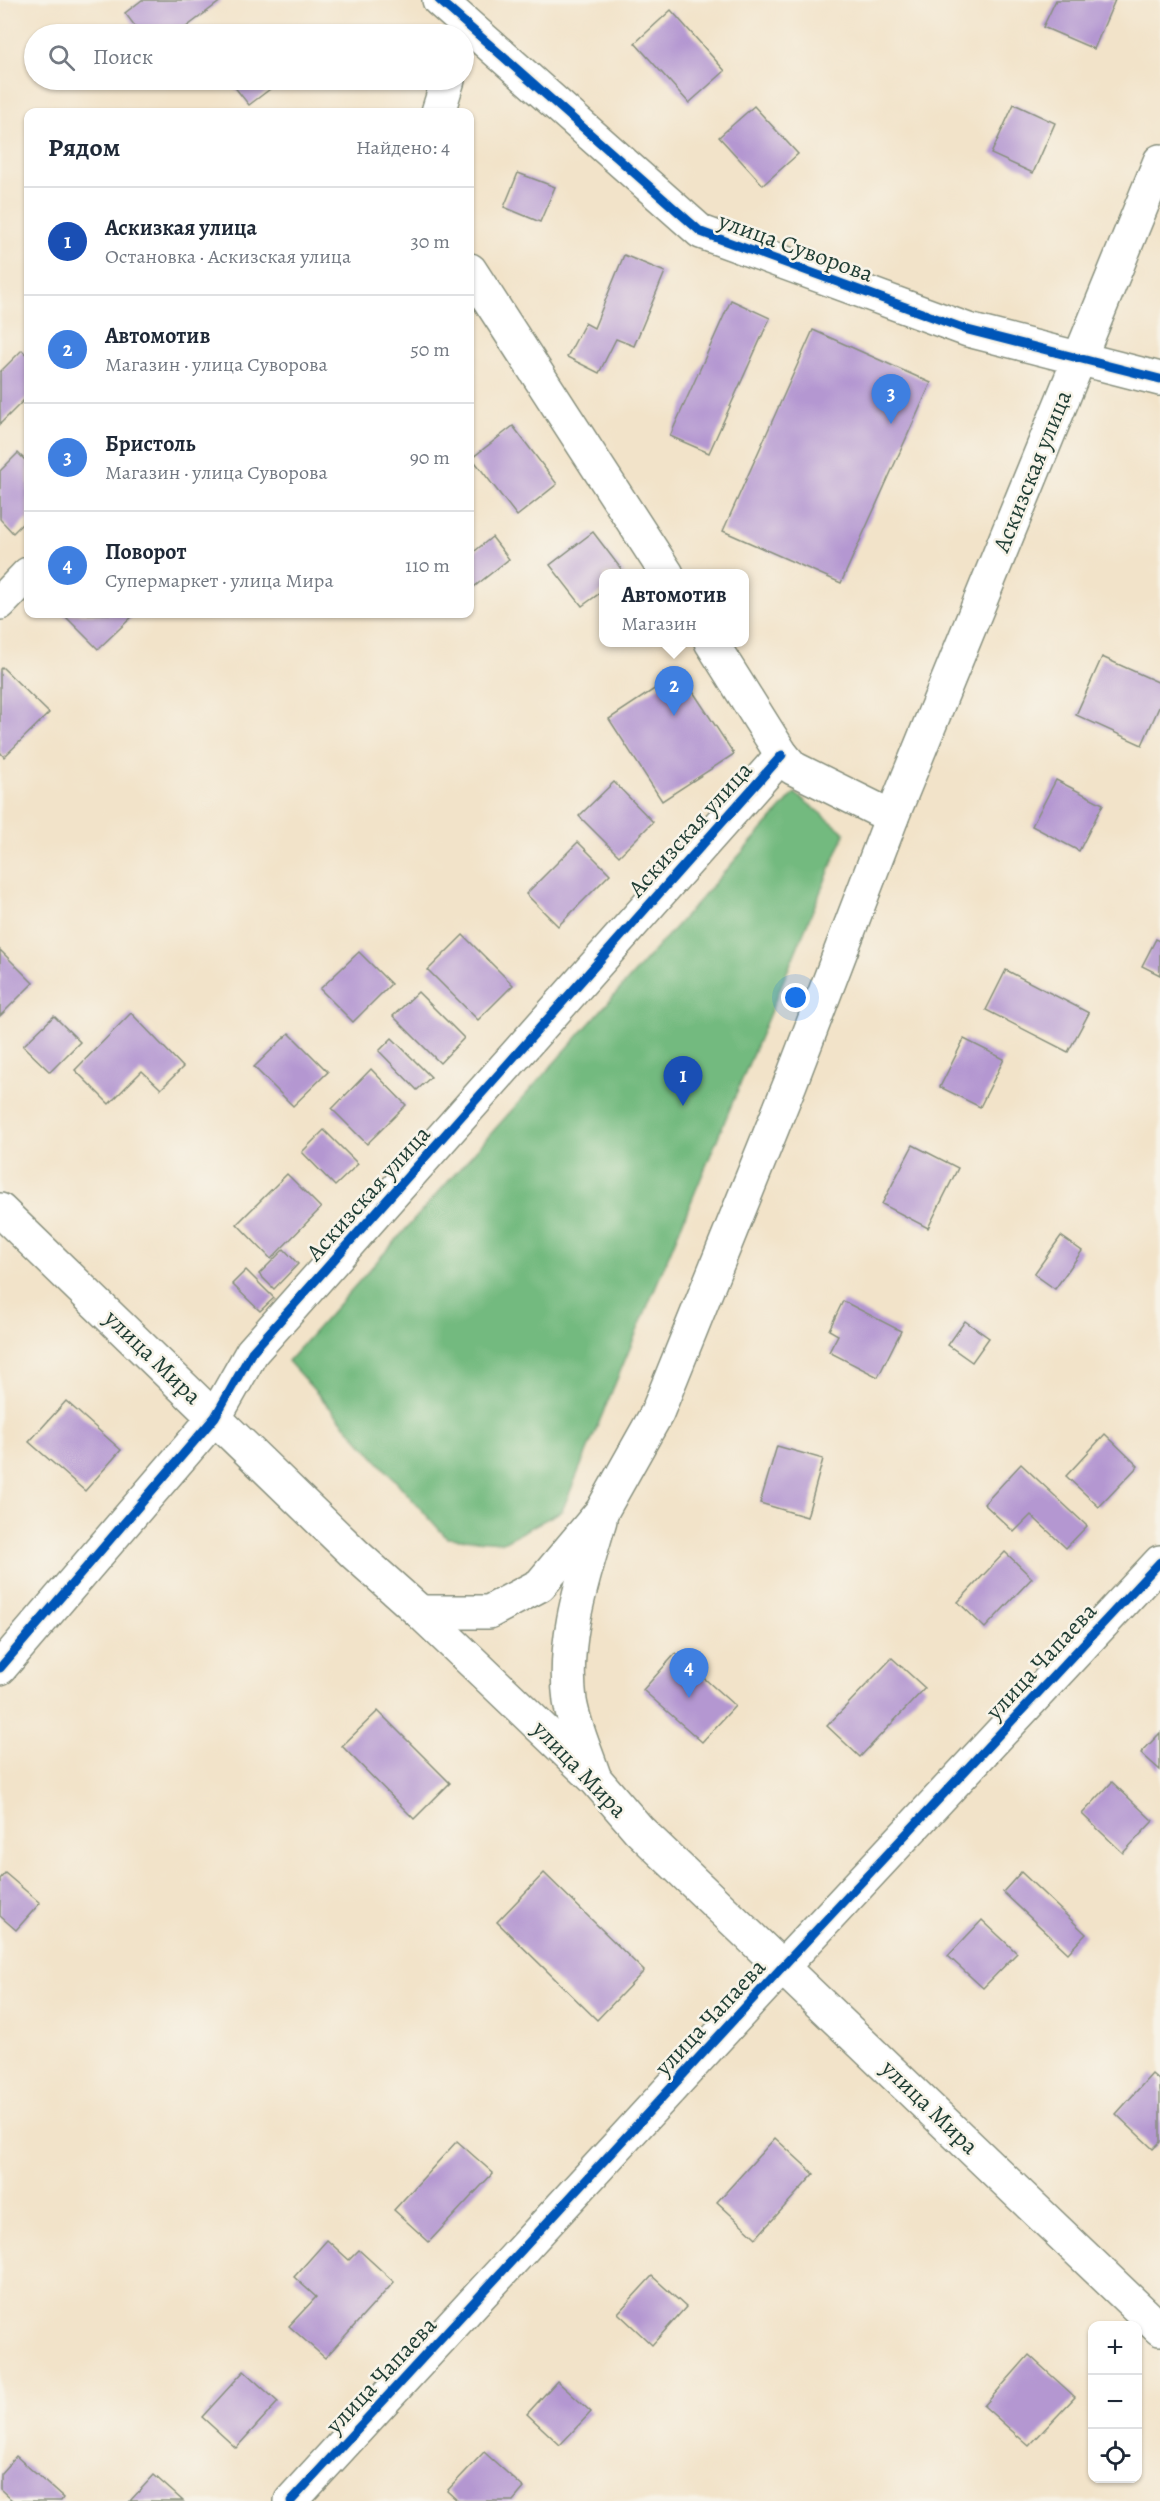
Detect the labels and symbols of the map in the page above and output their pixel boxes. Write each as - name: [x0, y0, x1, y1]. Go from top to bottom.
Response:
- street label: улица Суворова: [713, 204, 878, 290]
- pin: 3: [872, 374, 910, 424]
- street label: Аскизская улица: [985, 385, 1079, 558]
- pin: 2: [654, 666, 694, 716]
- street label: Аскизская улица: [620, 754, 759, 904]
- your location: [781, 983, 810, 1012]
- pin: 1: [664, 1056, 702, 1106]
- street label: Аскизская улица: [298, 1118, 437, 1268]
- street label: улица Мира: [97, 1302, 209, 1412]
- street label: улица Чапаева: [978, 1596, 1104, 1727]
- pin: 4: [670, 1648, 708, 1698]
- street label: улица Мира: [525, 1713, 635, 1825]
- street label: улица Чапаева: [647, 1952, 773, 2083]
- street label: улица Мира: [874, 2052, 986, 2162]
- street label: улица Чапаева: [318, 2310, 444, 2441]

